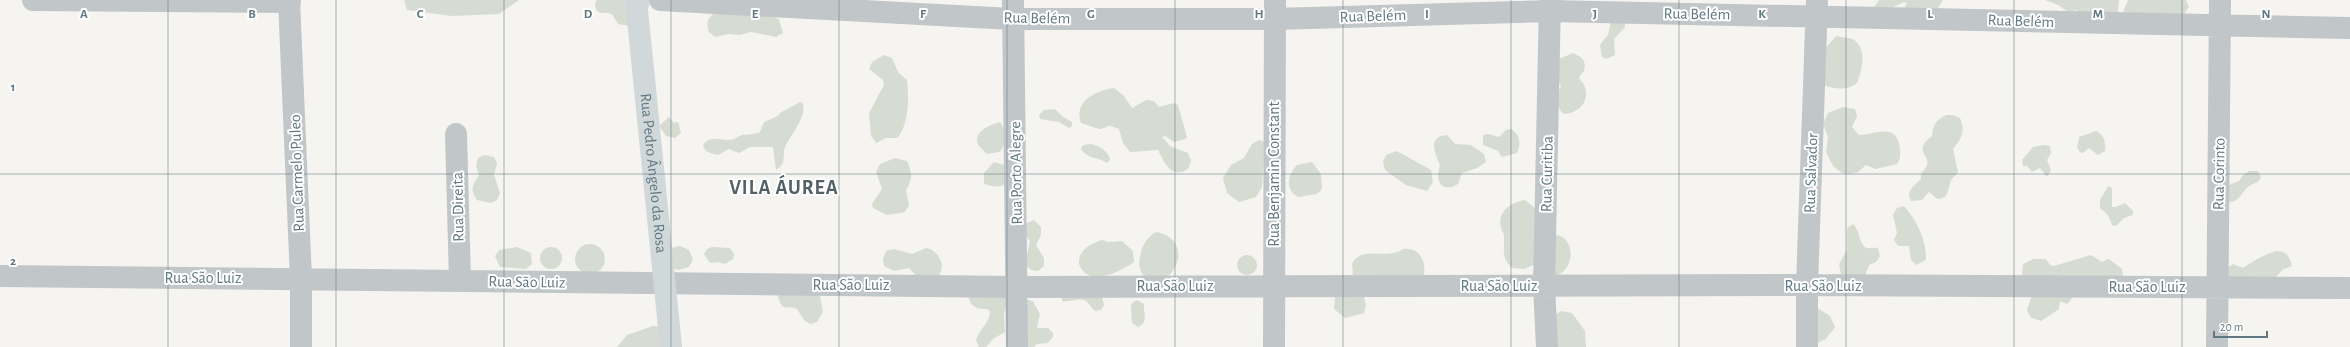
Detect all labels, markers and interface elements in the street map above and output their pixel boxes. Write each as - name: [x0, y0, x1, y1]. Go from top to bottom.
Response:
- street label: Rua Belém: [1664, 5, 1730, 23]
- street label: Rua Belém: [1339, 7, 1407, 25]
- text: A: [80, 8, 88, 21]
- text: B: [248, 8, 256, 21]
- text: C: [417, 8, 424, 21]
- text: D: [584, 8, 593, 21]
- text: E: [752, 8, 759, 21]
- text: F: [920, 8, 927, 21]
- text: G: [1087, 8, 1095, 21]
- text: H: [1254, 8, 1264, 21]
- text: I: [1425, 8, 1429, 21]
- text: J: [1593, 8, 1597, 21]
- text: K: [1758, 8, 1766, 21]
- text: L: [1927, 8, 1933, 21]
- text: M: [2093, 8, 2103, 21]
- text: N: [2261, 8, 2271, 21]
- street label: Rua Belém: [1004, 9, 1070, 27]
- street label: Rua Belém: [1987, 12, 2055, 30]
- text: 1: [11, 81, 15, 94]
- street label: Rua Pedro Ângelo da Rosa: [637, 92, 669, 254]
- street label: Rua Benjamin Constant: [1266, 101, 1283, 247]
- street label: Rua Carmelo Puleo: [287, 114, 307, 232]
- street label: Rua Porto Alegre: [1007, 121, 1025, 225]
- street label: Rua Salvador: [1802, 132, 1820, 213]
- street label: Rua Curitiba: [1538, 136, 1556, 212]
- street label: Rua Corinto: [2210, 137, 2228, 210]
- street label: Rua Direita: [449, 172, 467, 242]
- district label: VILA ÁUREA: [729, 174, 839, 198]
- text: 2: [10, 255, 16, 268]
- street label: Rua São Luiz: [164, 270, 242, 286]
- street label: Rua São Luiz: [488, 273, 566, 291]
- street label: Rua São Luiz: [812, 277, 890, 293]
- street label: Rua São Luiz: [1136, 278, 1214, 294]
- street label: Rua São Luiz: [1460, 278, 1538, 294]
- street label: Rua São Luiz: [1784, 278, 1862, 294]
- street label: Rua São Luiz: [2108, 279, 2186, 295]
- scale bar: [2214, 313, 2267, 339]
- text: 20 m: [2220, 321, 2243, 333]

